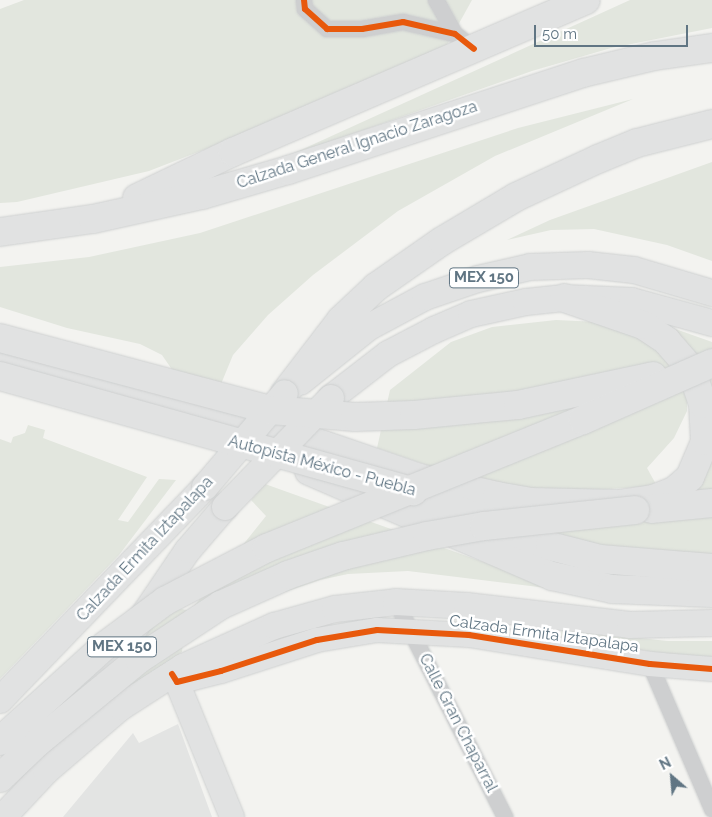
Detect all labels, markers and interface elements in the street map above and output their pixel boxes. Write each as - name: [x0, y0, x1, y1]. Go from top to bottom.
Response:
- scale bar: [537, 15, 691, 47]
- text: 50 m: [542, 25, 577, 43]
- street label: Calzada General Ignacio Zaragoza: [234, 97, 480, 193]
- road number: MEX 150: [448, 266, 520, 290]
- street label: Autopista México - Puebla: [226, 432, 418, 500]
- street label: Calzada Ermita Iztapalapa: [73, 473, 217, 625]
- street label: Calzada Ermita Iztapalapa: [448, 611, 640, 657]
- road number: MEX 150: [86, 634, 158, 660]
- street label: Calle Gran Chaparral: [415, 651, 501, 795]
- north arrow: [647, 752, 697, 802]
- text: N: [657, 754, 674, 773]

